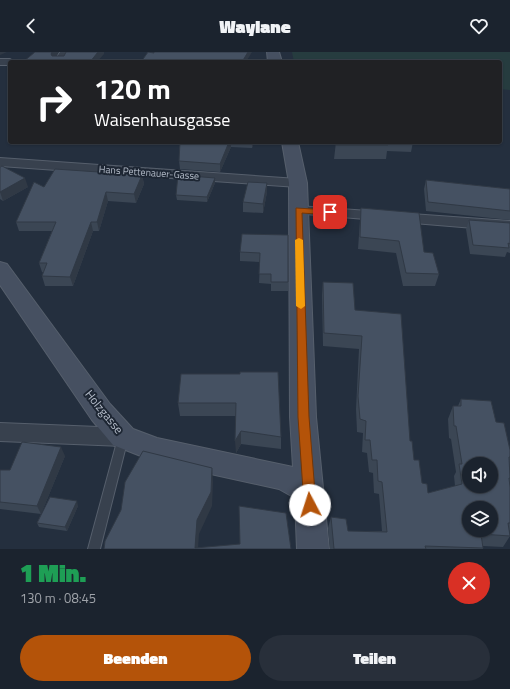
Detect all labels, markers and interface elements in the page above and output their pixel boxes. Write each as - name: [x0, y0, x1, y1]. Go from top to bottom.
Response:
- text: Waylane: [219, 13, 291, 40]
- icon: back: [20, 15, 42, 37]
- icon: heart: [468, 15, 490, 37]
- text: 120 m: [94, 67, 171, 110]
- icon: right: [28, 76, 80, 128]
- text: Waisenhausgasse: [94, 106, 230, 133]
- street label: Hans Pettenauer-Gasse: [98, 162, 200, 183]
- pin: [313, 195, 347, 229]
- icon: arrive: [319, 201, 341, 223]
- street label: Holzgasse: [81, 385, 128, 438]
- map controls: [462, 457, 498, 537]
- button: sound: [462, 457, 498, 493]
- position arrow: [289, 484, 331, 526]
- button: layers: [462, 501, 498, 537]
- text: 1 Min.: [20, 555, 86, 591]
- button: close: [448, 562, 490, 604]
- text: 130 m · 08:45: [20, 588, 96, 608]
- button: Beenden: [20, 635, 251, 681]
- button: Teilen: [259, 635, 490, 681]

